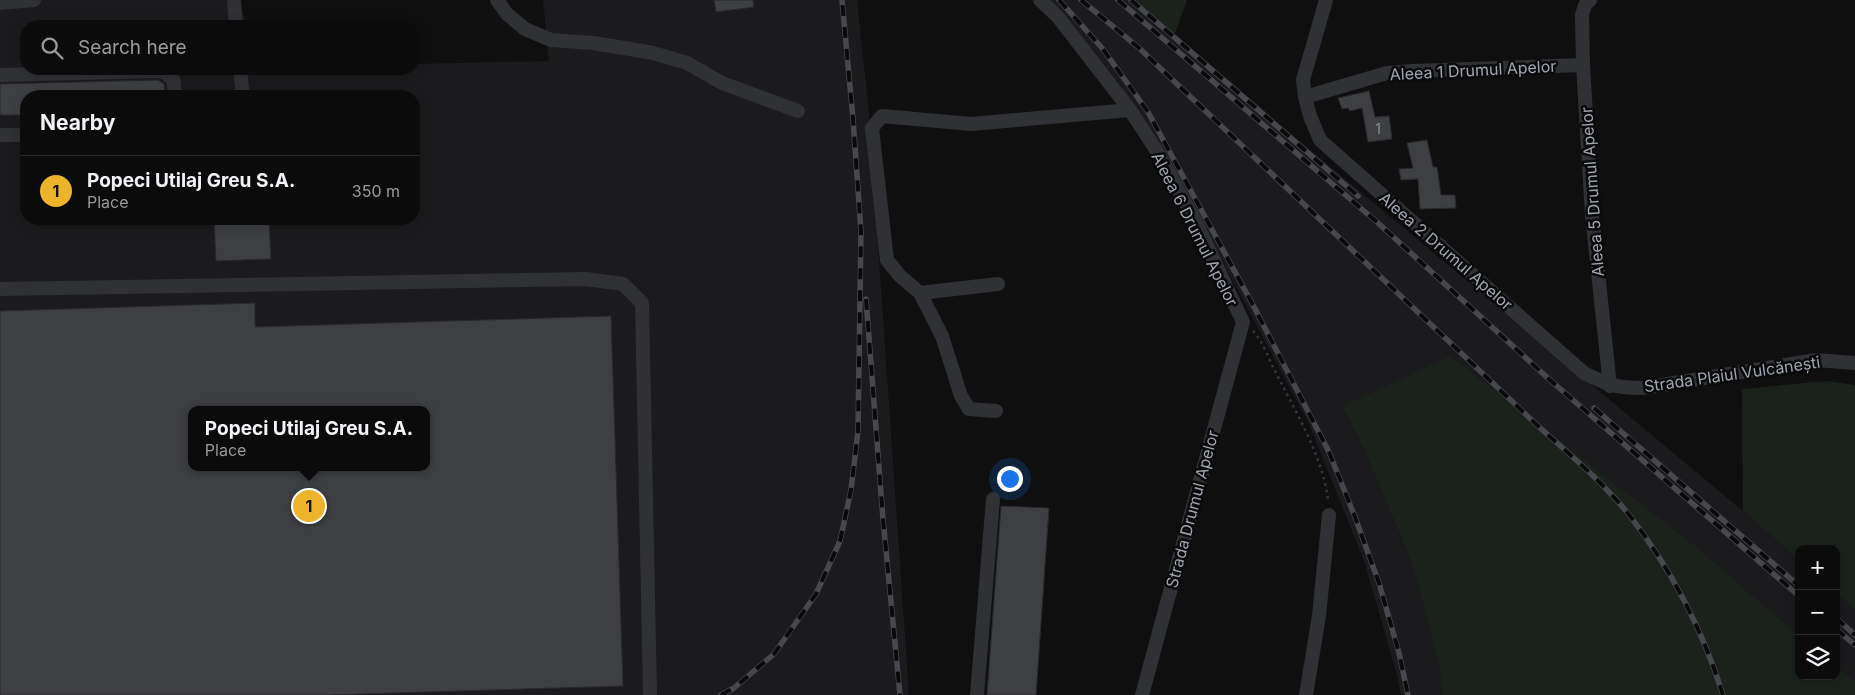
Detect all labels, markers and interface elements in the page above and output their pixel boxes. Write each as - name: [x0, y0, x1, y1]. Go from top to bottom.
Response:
- search box: [20, 20, 420, 75]
- icon: search: [38, 34, 66, 62]
- text: Search here: [78, 36, 187, 59]
- street label: Aleea 1 Drumul Apelor: [1389, 56, 1557, 84]
- street label: Aleea 5 Drumul Apelor: [1576, 107, 1608, 277]
- text: Nearby: [40, 110, 115, 135]
- house number: 1: [1375, 120, 1381, 137]
- street label: Aleea 6 Drumul Apelor: [1147, 149, 1243, 309]
- text: Popeci Utilaj Greu S.A.: [87, 169, 295, 192]
- text: 1: [53, 181, 59, 201]
- text: 350 m: [352, 181, 400, 201]
- street label: Aleea 2 Drumul Apelor: [1375, 188, 1517, 314]
- text: Place: [87, 192, 129, 212]
- street label: Strada Plaiul Vulcănești: [1643, 352, 1821, 396]
- popup: [188, 406, 430, 471]
- text: Popeci Utilaj Greu S.A.: [205, 417, 413, 440]
- street label: Strada Drumul Apelor: [1161, 428, 1223, 590]
- text: Place: [205, 440, 246, 460]
- your location: [997, 466, 1023, 492]
- pin: 1: [293, 487, 325, 525]
- map controls: [1795, 545, 1840, 680]
- button: +: [1795, 545, 1840, 590]
- button: −: [1795, 590, 1840, 635]
- button: layers: [1795, 635, 1840, 680]

